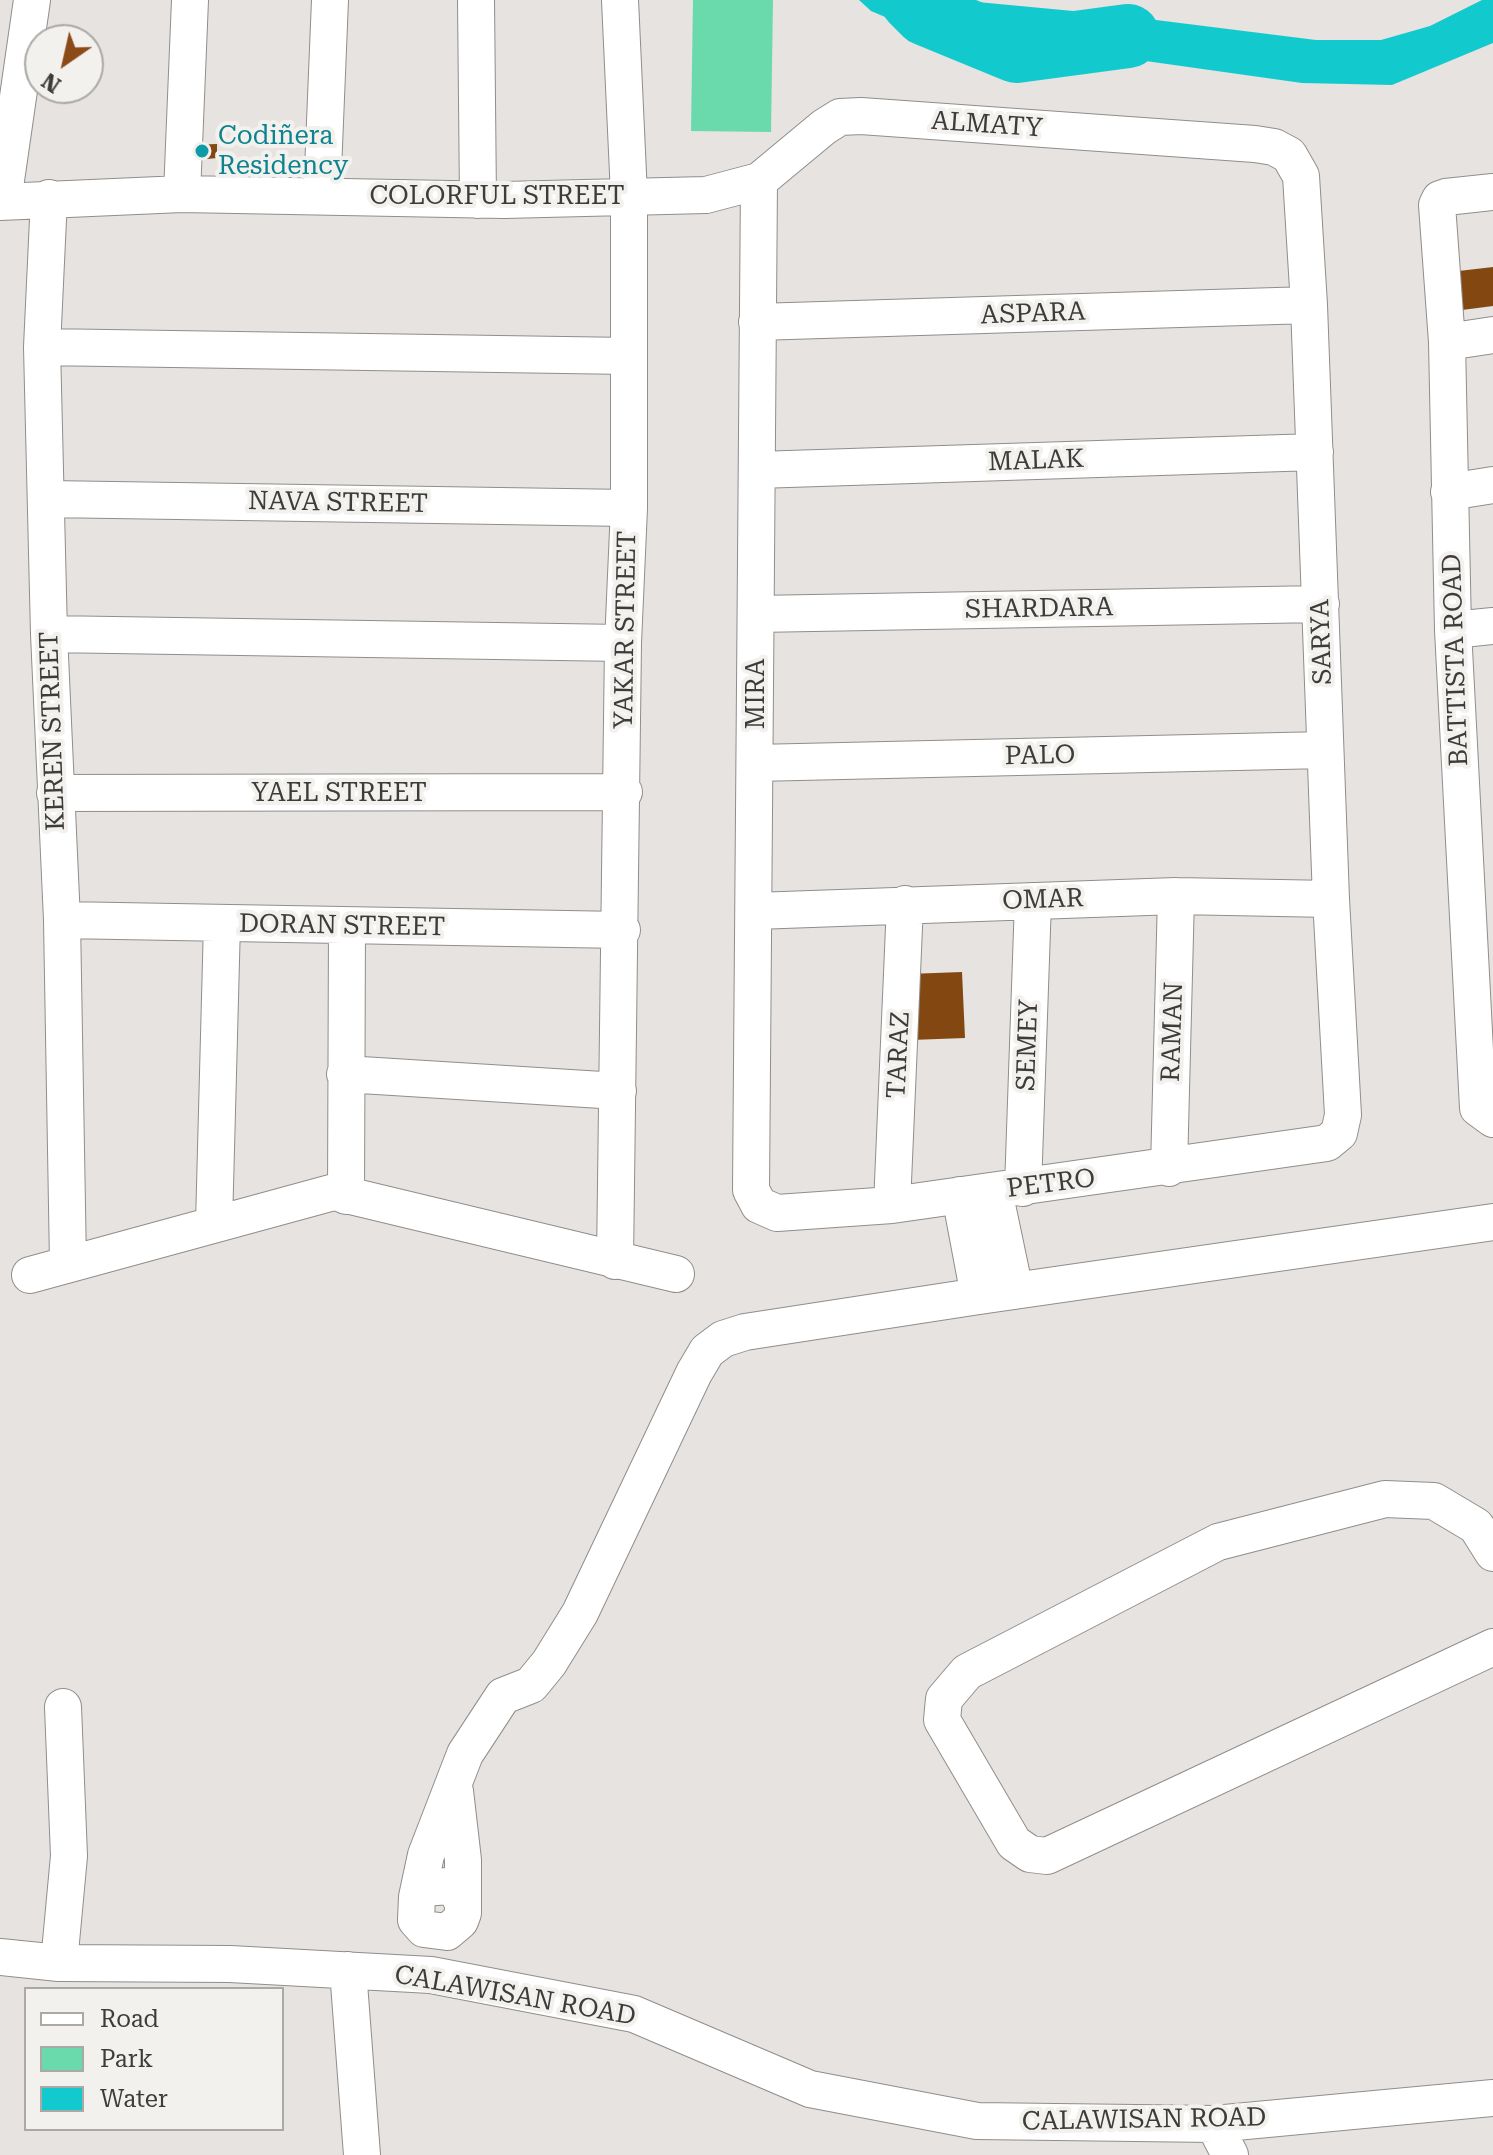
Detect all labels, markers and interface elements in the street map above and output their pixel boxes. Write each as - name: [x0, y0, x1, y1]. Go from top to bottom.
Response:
- north arrow: [24, 24, 104, 104]
- text: N: [37, 68, 65, 98]
- street label: ALMATY: [930, 106, 1044, 144]
- place label: Codiñera Residency: [218, 120, 348, 182]
- marker: Codiñera Residency: [193, 142, 211, 160]
- street label: COLORFUL STREET: [369, 180, 625, 212]
- street label: ASPARA: [980, 297, 1086, 331]
- street label: MALAK: [987, 444, 1085, 478]
- street label: NAVA STREET: [248, 486, 428, 520]
- street label: YAKAR STREET: [609, 530, 643, 730]
- street label: BATTISTA ROAD: [1437, 553, 1475, 767]
- street label: SHARDARA: [965, 592, 1113, 626]
- street label: SARYA: [1305, 599, 1339, 685]
- street label: KEREN STREET: [34, 631, 72, 831]
- street label: MIRA: [740, 658, 772, 730]
- street label: PALO: [1004, 740, 1076, 772]
- street label: YAEL STREET: [251, 777, 427, 809]
- street label: OMAR: [1002, 883, 1084, 917]
- street label: DORAN STREET: [239, 909, 445, 943]
- street label: RAMAN: [1156, 981, 1190, 1083]
- street label: SEMEY: [1011, 999, 1045, 1091]
- street label: TARAZ: [881, 1011, 917, 1099]
- street label: PETRO: [1005, 1163, 1097, 1205]
- street label: CALAWISAN ROAD: [392, 1959, 638, 2033]
- legend: [24, 1987, 284, 2131]
- text: Road: [100, 2005, 159, 2033]
- text: Park: [100, 2045, 153, 2073]
- text: Water: [100, 2085, 168, 2113]
- street label: CALAWISAN ROAD: [1022, 2102, 1266, 2138]

